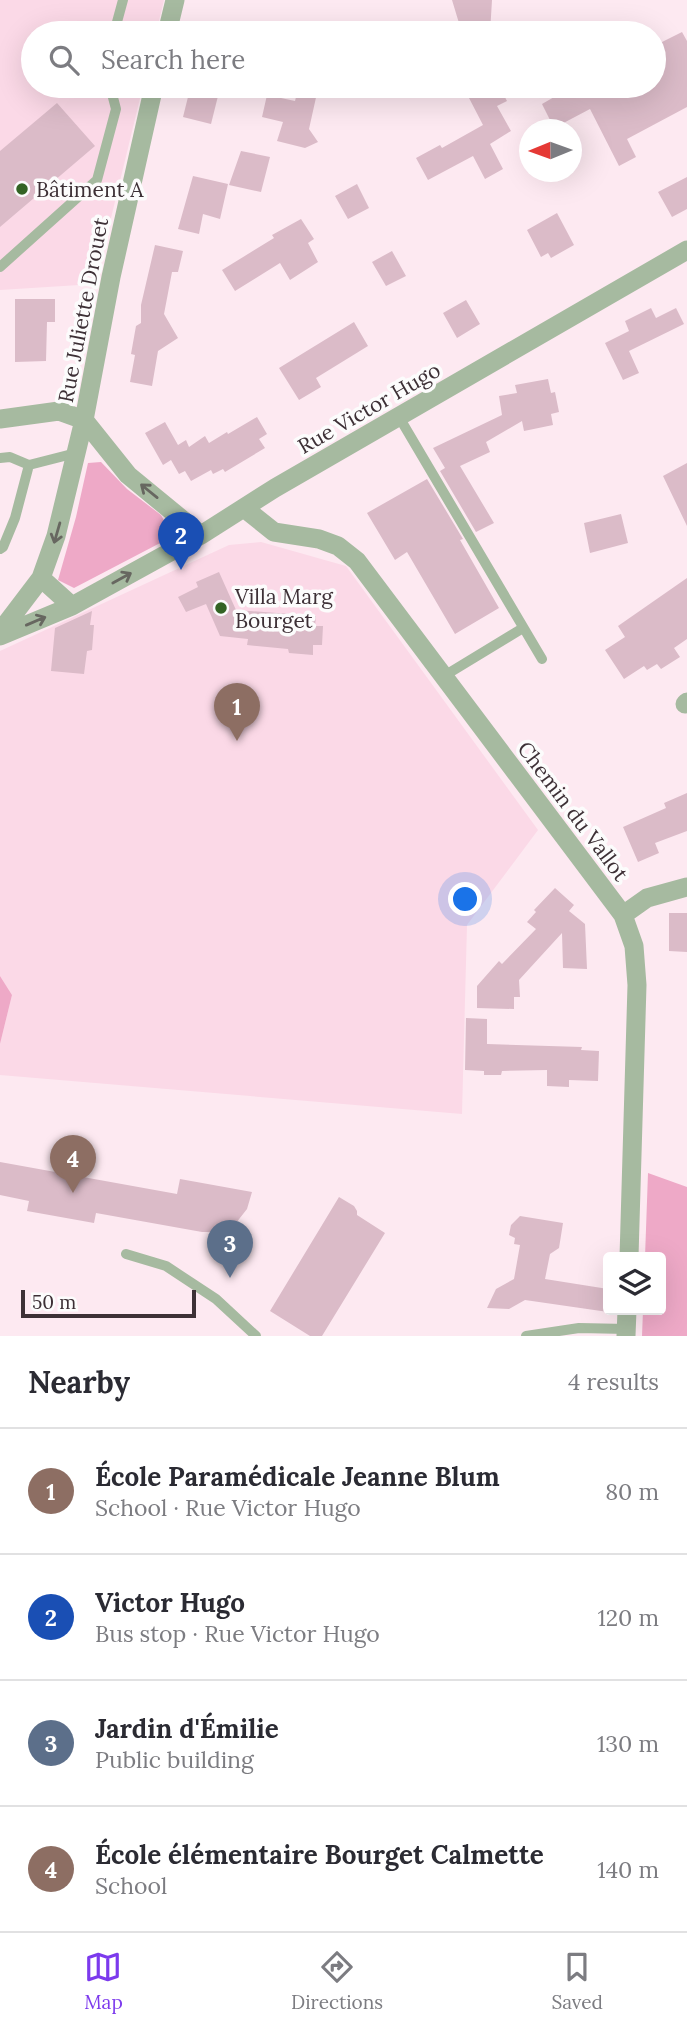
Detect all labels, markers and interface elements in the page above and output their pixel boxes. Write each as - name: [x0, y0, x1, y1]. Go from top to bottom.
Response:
- search box: [21, 21, 666, 98]
- icon: search: [45, 41, 83, 79]
- text: Search here: [101, 43, 245, 76]
- north arrow: [519, 119, 582, 182]
- place label: Bâtiment A: [36, 176, 144, 203]
- marker: Bâtiment A: [14, 181, 30, 197]
- street label: Rue Juliette Drouet: [52, 214, 114, 405]
- street label: Rue Victor Hugo: [293, 356, 445, 460]
- one-way arrow: [140, 483, 158, 499]
- pin: 2: [158, 512, 204, 570]
- one-way arrow: [49, 521, 62, 543]
- one-way arrow: [111, 571, 132, 584]
- place label: Villa Marg Bourget: [234, 583, 333, 634]
- marker: Villa Marg Bourget: [213, 600, 229, 616]
- one-way arrow: [25, 614, 46, 627]
- pin: 1: [214, 683, 260, 741]
- street label: Chemin du Vallot: [512, 736, 635, 887]
- your location: [448, 882, 482, 916]
- pin: 4: [50, 1135, 96, 1193]
- pin: 3: [207, 1220, 253, 1278]
- map controls: [603, 1252, 666, 1315]
- button: layers: [603, 1252, 666, 1315]
- scale bar: [21, 1287, 196, 1319]
- text: 50 m: [32, 1290, 76, 1314]
- text: Nearby: [28, 1363, 130, 1401]
- text: 4 results: [568, 1367, 659, 1396]
- text: École Paramédicale Jeanne Blum: [95, 1460, 500, 1493]
- text: 1: [46, 1477, 56, 1506]
- text: 80 m: [605, 1477, 659, 1506]
- text: School · Rue Victor Hugo: [95, 1493, 361, 1522]
- text: Victor Hugo: [95, 1586, 245, 1619]
- text: 2: [45, 1603, 57, 1632]
- text: 120 m: [597, 1603, 659, 1632]
- text: Bus stop · Rue Victor Hugo: [95, 1619, 380, 1648]
- text: Jardin d'Émilie: [95, 1712, 279, 1745]
- text: 3: [45, 1729, 57, 1758]
- text: 130 m: [597, 1729, 659, 1758]
- text: Public building: [95, 1745, 254, 1774]
- text: École élémentaire Bourget Calmette: [95, 1838, 544, 1871]
- text: 4: [45, 1855, 57, 1884]
- text: 140 m: [597, 1855, 659, 1884]
- text: School: [95, 1871, 167, 1900]
- tab: Map: [84, 1948, 123, 2014]
- tab: Directions: [291, 1948, 383, 2014]
- tab: Saved: [551, 1948, 603, 2014]

